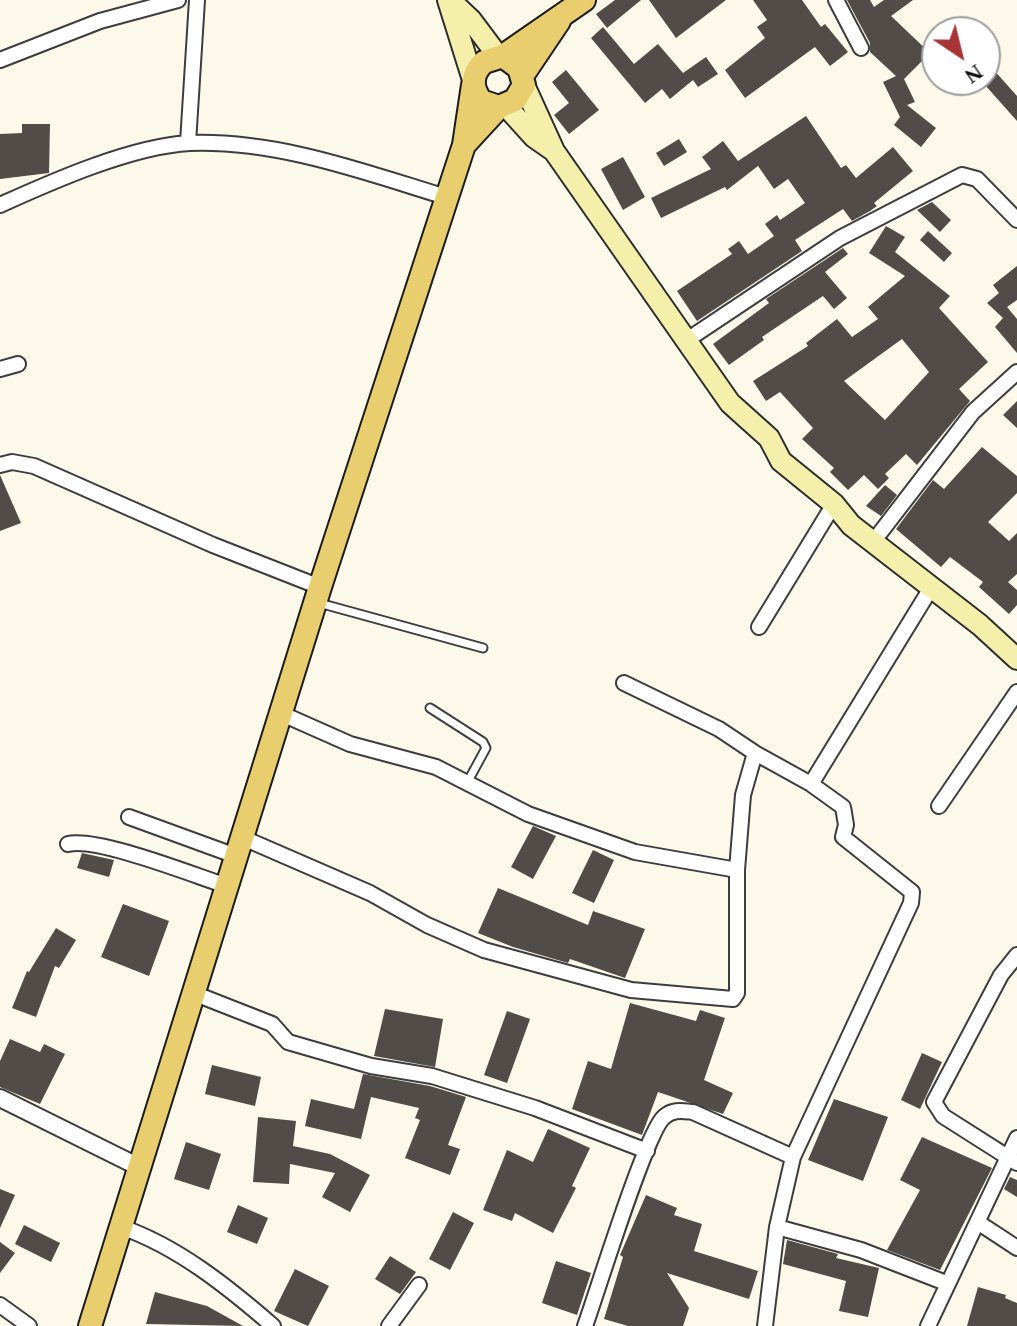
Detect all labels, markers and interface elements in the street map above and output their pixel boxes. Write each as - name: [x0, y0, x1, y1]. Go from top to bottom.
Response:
- north arrow: [921, 16, 1001, 96]
- text: N: [960, 60, 988, 89]

